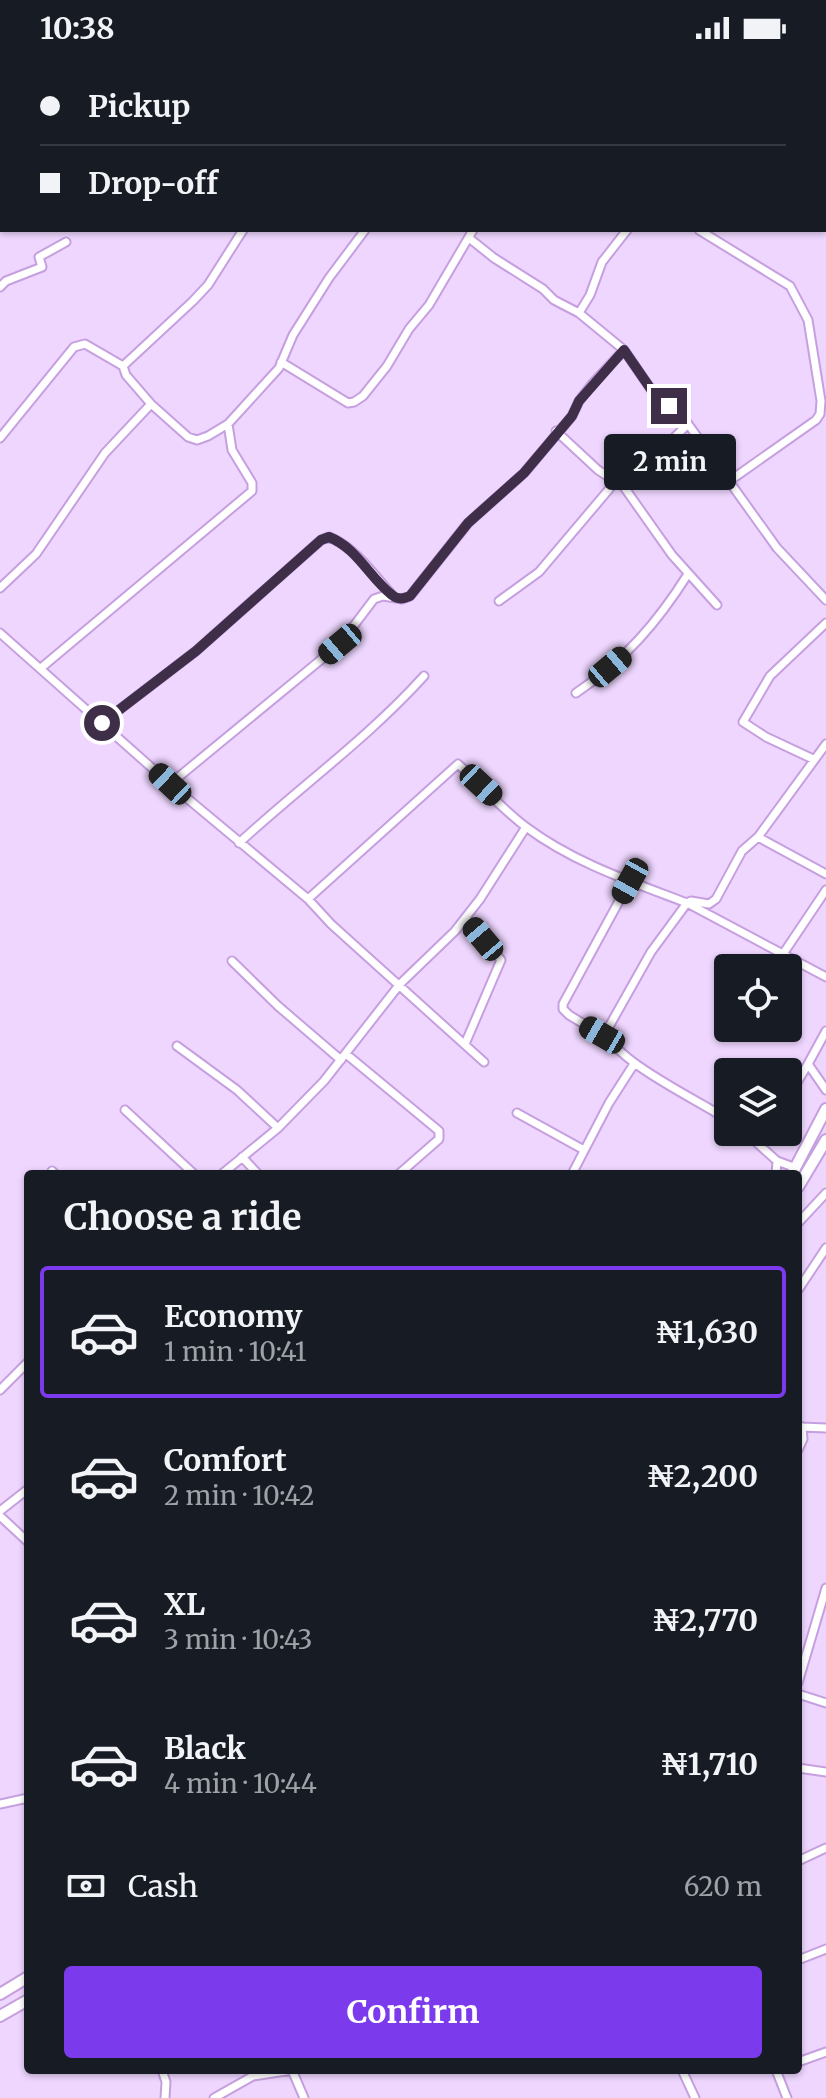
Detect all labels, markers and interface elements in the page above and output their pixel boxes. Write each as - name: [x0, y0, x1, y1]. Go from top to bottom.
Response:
- text: 10:38: [40, 9, 115, 47]
- text: Pickup: [88, 87, 190, 125]
- text: Drop-off: [88, 164, 218, 202]
- route end: [651, 388, 687, 424]
- callout: 2 min: [603, 434, 735, 490]
- text: 2 min: [633, 445, 707, 478]
- car: [314, 619, 366, 669]
- car: [584, 642, 636, 692]
- route start: [84, 705, 120, 741]
- car: [144, 759, 196, 809]
- car: [455, 760, 507, 810]
- car: [608, 854, 652, 908]
- car: [458, 913, 508, 965]
- map controls: [714, 954, 802, 1146]
- button: locate: [714, 954, 802, 1042]
- car: [575, 1013, 629, 1057]
- button: layers: [714, 1058, 802, 1146]
- text: Choose a ride: [64, 1195, 301, 1240]
- icon: car: [68, 1296, 140, 1368]
- text: Economy: [164, 1297, 302, 1335]
- text: ₦1,630: [655, 1313, 758, 1351]
- text: 1 min · 10:41: [164, 1335, 306, 1368]
- icon: car: [68, 1440, 140, 1512]
- text: Comfort: [164, 1441, 287, 1479]
- text: ₦2,200: [646, 1457, 758, 1495]
- text: 2 min · 10:42: [164, 1479, 314, 1512]
- icon: car: [68, 1584, 140, 1656]
- text: XL: [164, 1585, 205, 1623]
- text: ₦2,770: [652, 1601, 758, 1639]
- text: 3 min · 10:43: [164, 1623, 312, 1656]
- icon: car: [68, 1728, 140, 1800]
- text: Black: [164, 1729, 246, 1767]
- text: ₦1,710: [660, 1745, 758, 1783]
- text: 4 min · 10:44: [164, 1767, 317, 1800]
- icon: cash: [64, 1864, 108, 1908]
- text: Cash: [128, 1867, 198, 1905]
- text: 620 m: [684, 1870, 762, 1903]
- button: Confirm: [64, 1966, 762, 2058]

